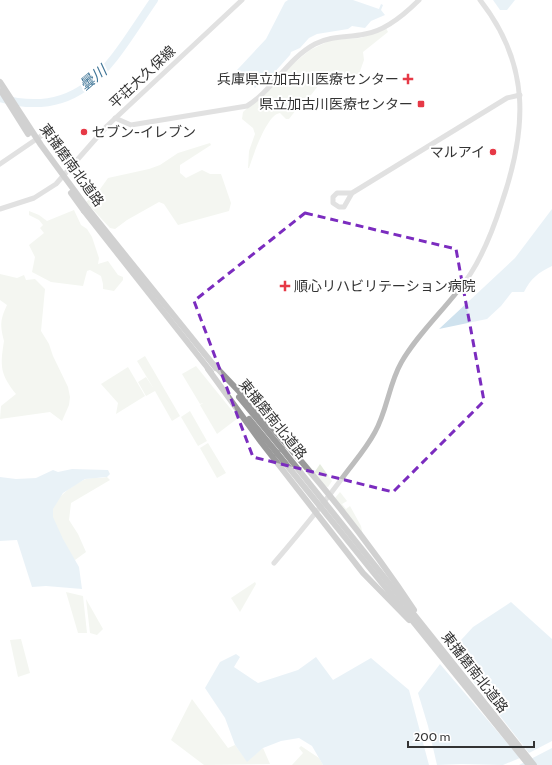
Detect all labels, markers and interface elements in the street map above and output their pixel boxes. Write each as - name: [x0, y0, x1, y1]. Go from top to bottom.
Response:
- street label: 平荘大久保線: [105, 42, 179, 112]
- water label: 曇川: [76, 60, 112, 94]
- place label: 兵庫県立加古川医療センター: [217, 70, 399, 88]
- marker: 兵庫県立加古川医療センター: [402, 73, 414, 85]
- place label: 県立加古川医療センター: [259, 95, 413, 113]
- marker: 県立加古川医療センター: [416, 99, 426, 109]
- street label: 東播磨南北道路: [36, 120, 108, 210]
- place label: セブン-イレブン: [92, 123, 196, 141]
- marker: セブン-イレブン: [79, 127, 89, 137]
- place label: マルアイ: [430, 143, 485, 161]
- marker: マルアイ: [488, 147, 498, 157]
- place label: 順心リハビリテーション病院: [294, 277, 476, 295]
- marker: 順心リハビリテーション病院: [279, 280, 291, 292]
- street label: 東播磨南北道路: [235, 375, 311, 463]
- street label: 東播磨南北道路: [438, 628, 512, 716]
- scale bar: [408, 723, 534, 749]
- text: 200 m: [414, 729, 450, 744]

